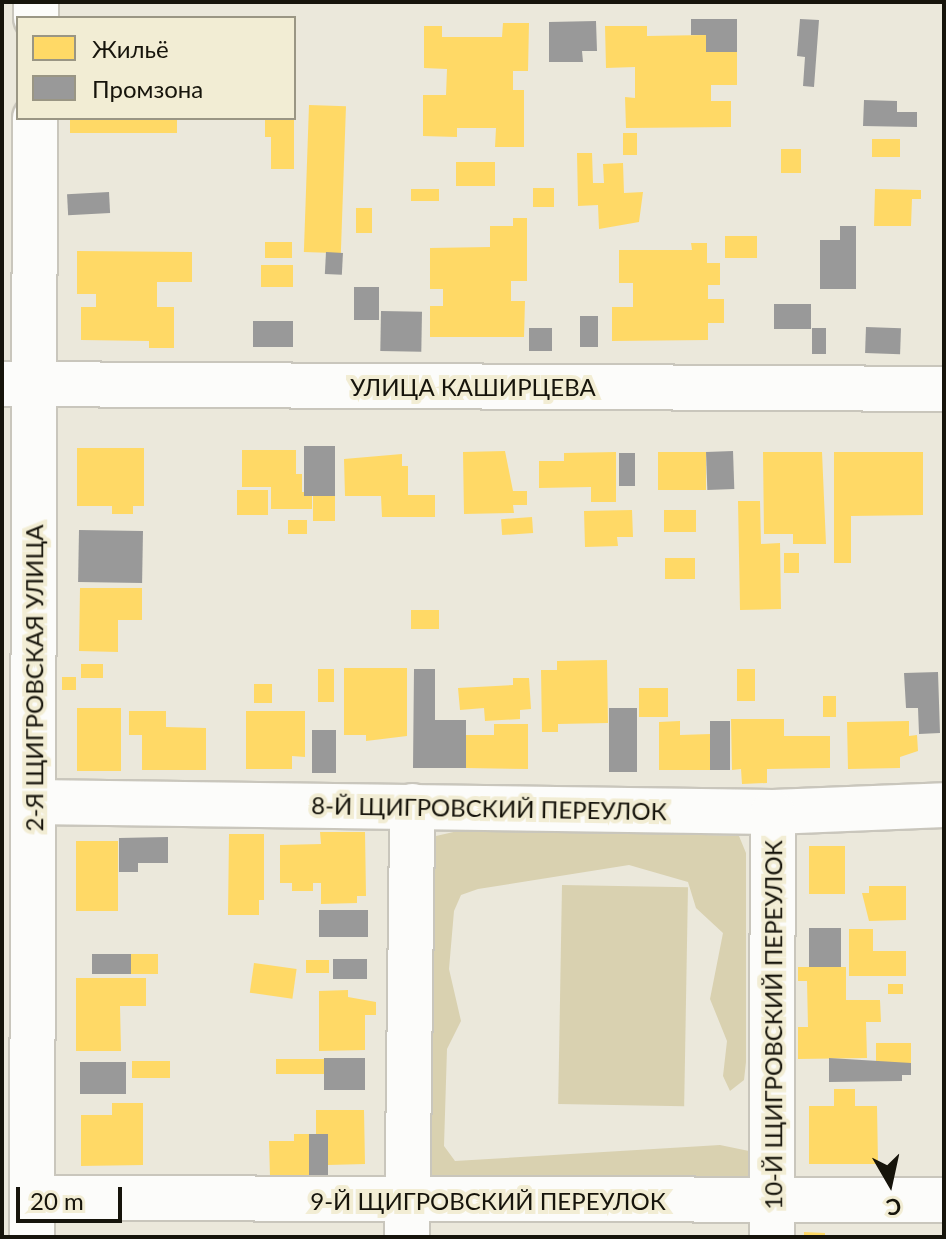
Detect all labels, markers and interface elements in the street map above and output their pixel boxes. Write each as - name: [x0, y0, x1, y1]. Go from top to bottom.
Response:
- legend: [16, 16, 296, 120]
- text: Жильё: [92, 34, 169, 63]
- text: Промзона: [92, 74, 203, 103]
- street label: УЛИЦА КАШИРЦЕВА: [350, 373, 596, 401]
- street label: 2-Я ЩИГРОВСКАЯ УЛИЦА: [20, 525, 48, 831]
- street label: 8-Й ЩИГРОВСКИЙ ПЕРЕУЛОК: [311, 790, 667, 826]
- street label: 10-Й ЩИГРОВСКИЙ ПЕРЕУЛОК: [759, 840, 787, 1210]
- north arrow: [850, 1143, 930, 1223]
- scale bar: [20, 1171, 126, 1221]
- text: 20 m: [30, 1186, 84, 1215]
- street label: 9-Й ЩИГРОВСКИЙ ПЕРЕУЛОК: [310, 1187, 666, 1215]
- text: С: [885, 1193, 903, 1222]

